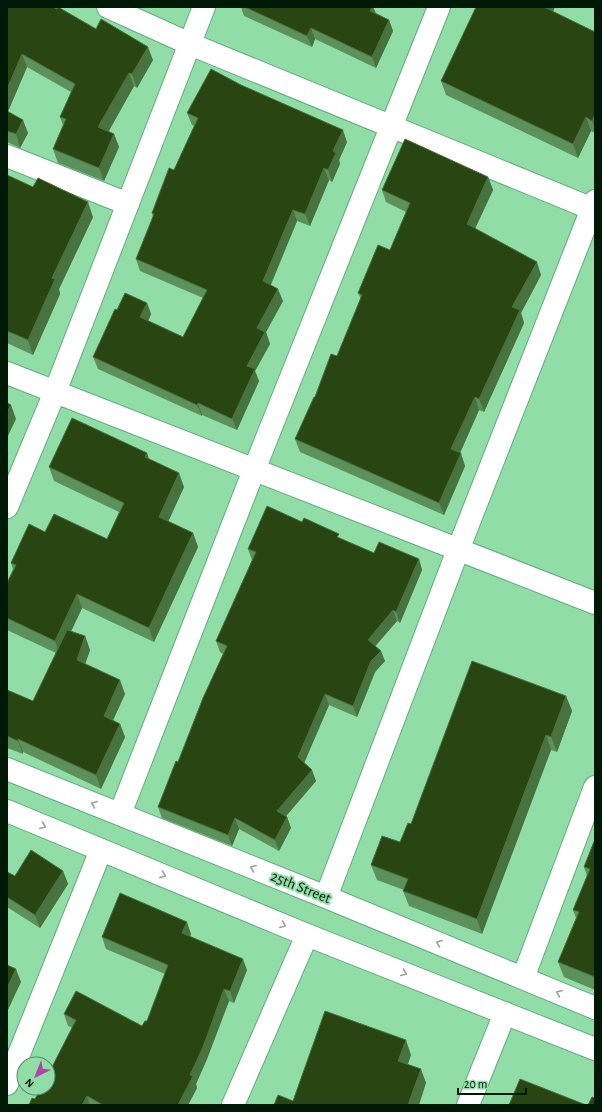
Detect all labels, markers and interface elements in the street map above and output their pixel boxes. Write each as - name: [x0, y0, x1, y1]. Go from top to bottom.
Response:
- one-way arrow: [90, 800, 97, 808]
- one-way arrow: [40, 821, 47, 829]
- one-way arrow: [250, 865, 258, 873]
- street label: 25th Street: [269, 869, 333, 906]
- one-way arrow: [160, 871, 167, 879]
- one-way arrow: [279, 920, 287, 928]
- one-way arrow: [435, 940, 442, 948]
- one-way arrow: [401, 969, 408, 977]
- one-way arrow: [556, 989, 563, 997]
- north arrow: [16, 1056, 56, 1096]
- scale bar: [458, 1070, 526, 1096]
- text: N: [23, 1076, 36, 1090]
- text: 20 m: [464, 1078, 487, 1090]

